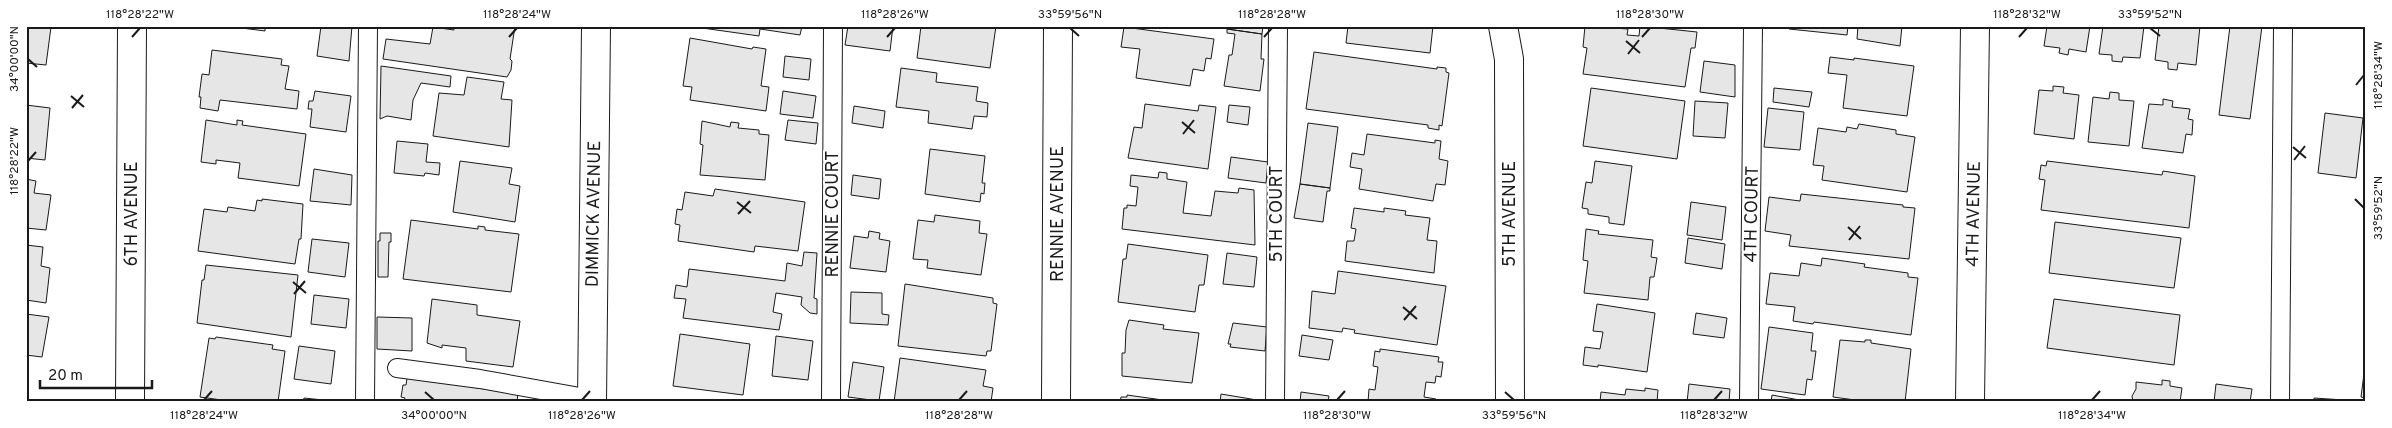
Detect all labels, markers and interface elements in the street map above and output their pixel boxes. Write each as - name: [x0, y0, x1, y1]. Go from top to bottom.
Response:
- text: 118°28'22"W: [106, 7, 174, 23]
- text: 118°28'24"W: [483, 7, 551, 23]
- text: 118°28'26"W: [861, 7, 929, 23]
- text: 33°59'56"N: [1038, 7, 1102, 23]
- text: 118°28'28"W: [1238, 7, 1306, 23]
- text: 118°28'30"W: [1616, 7, 1684, 23]
- text: 118°28'32"W: [1993, 7, 2061, 23]
- text: 33°59'52"N: [2118, 7, 2182, 23]
- text: 34°00'00"N: [7, 26, 23, 92]
- text: 118°28'34"W: [2371, 41, 2387, 109]
- text: 118°28'22"W: [7, 127, 23, 195]
- street label: DIMMICK AVENUE: [582, 141, 607, 287]
- street label: RENNIE AVENUE: [1047, 146, 1070, 282]
- street label: RENNIE COURT: [822, 151, 845, 277]
- street label: 5TH AVENUE: [1499, 161, 1522, 267]
- street label: 4TH AVENUE: [1962, 161, 1987, 267]
- street label: 6TH AVENUE: [121, 162, 144, 266]
- street label: 5TH COURT: [1266, 165, 1289, 263]
- street label: 4TH COURT: [1740, 165, 1765, 263]
- text: 33°59'52"N: [2371, 176, 2387, 240]
- scale bar: [40, 358, 152, 390]
- text: 20 m: [48, 367, 83, 386]
- text: 118°28'24"W: [170, 408, 238, 424]
- text: 34°00'00"N: [401, 408, 467, 424]
- text: 118°28'26"W: [548, 408, 616, 424]
- text: 118°28'28"W: [925, 408, 993, 424]
- text: 118°28'30"W: [1303, 408, 1371, 424]
- text: 33°59'56"N: [1482, 408, 1546, 424]
- text: 118°28'32"W: [1680, 408, 1748, 424]
- text: 118°28'34"W: [2058, 408, 2126, 424]

